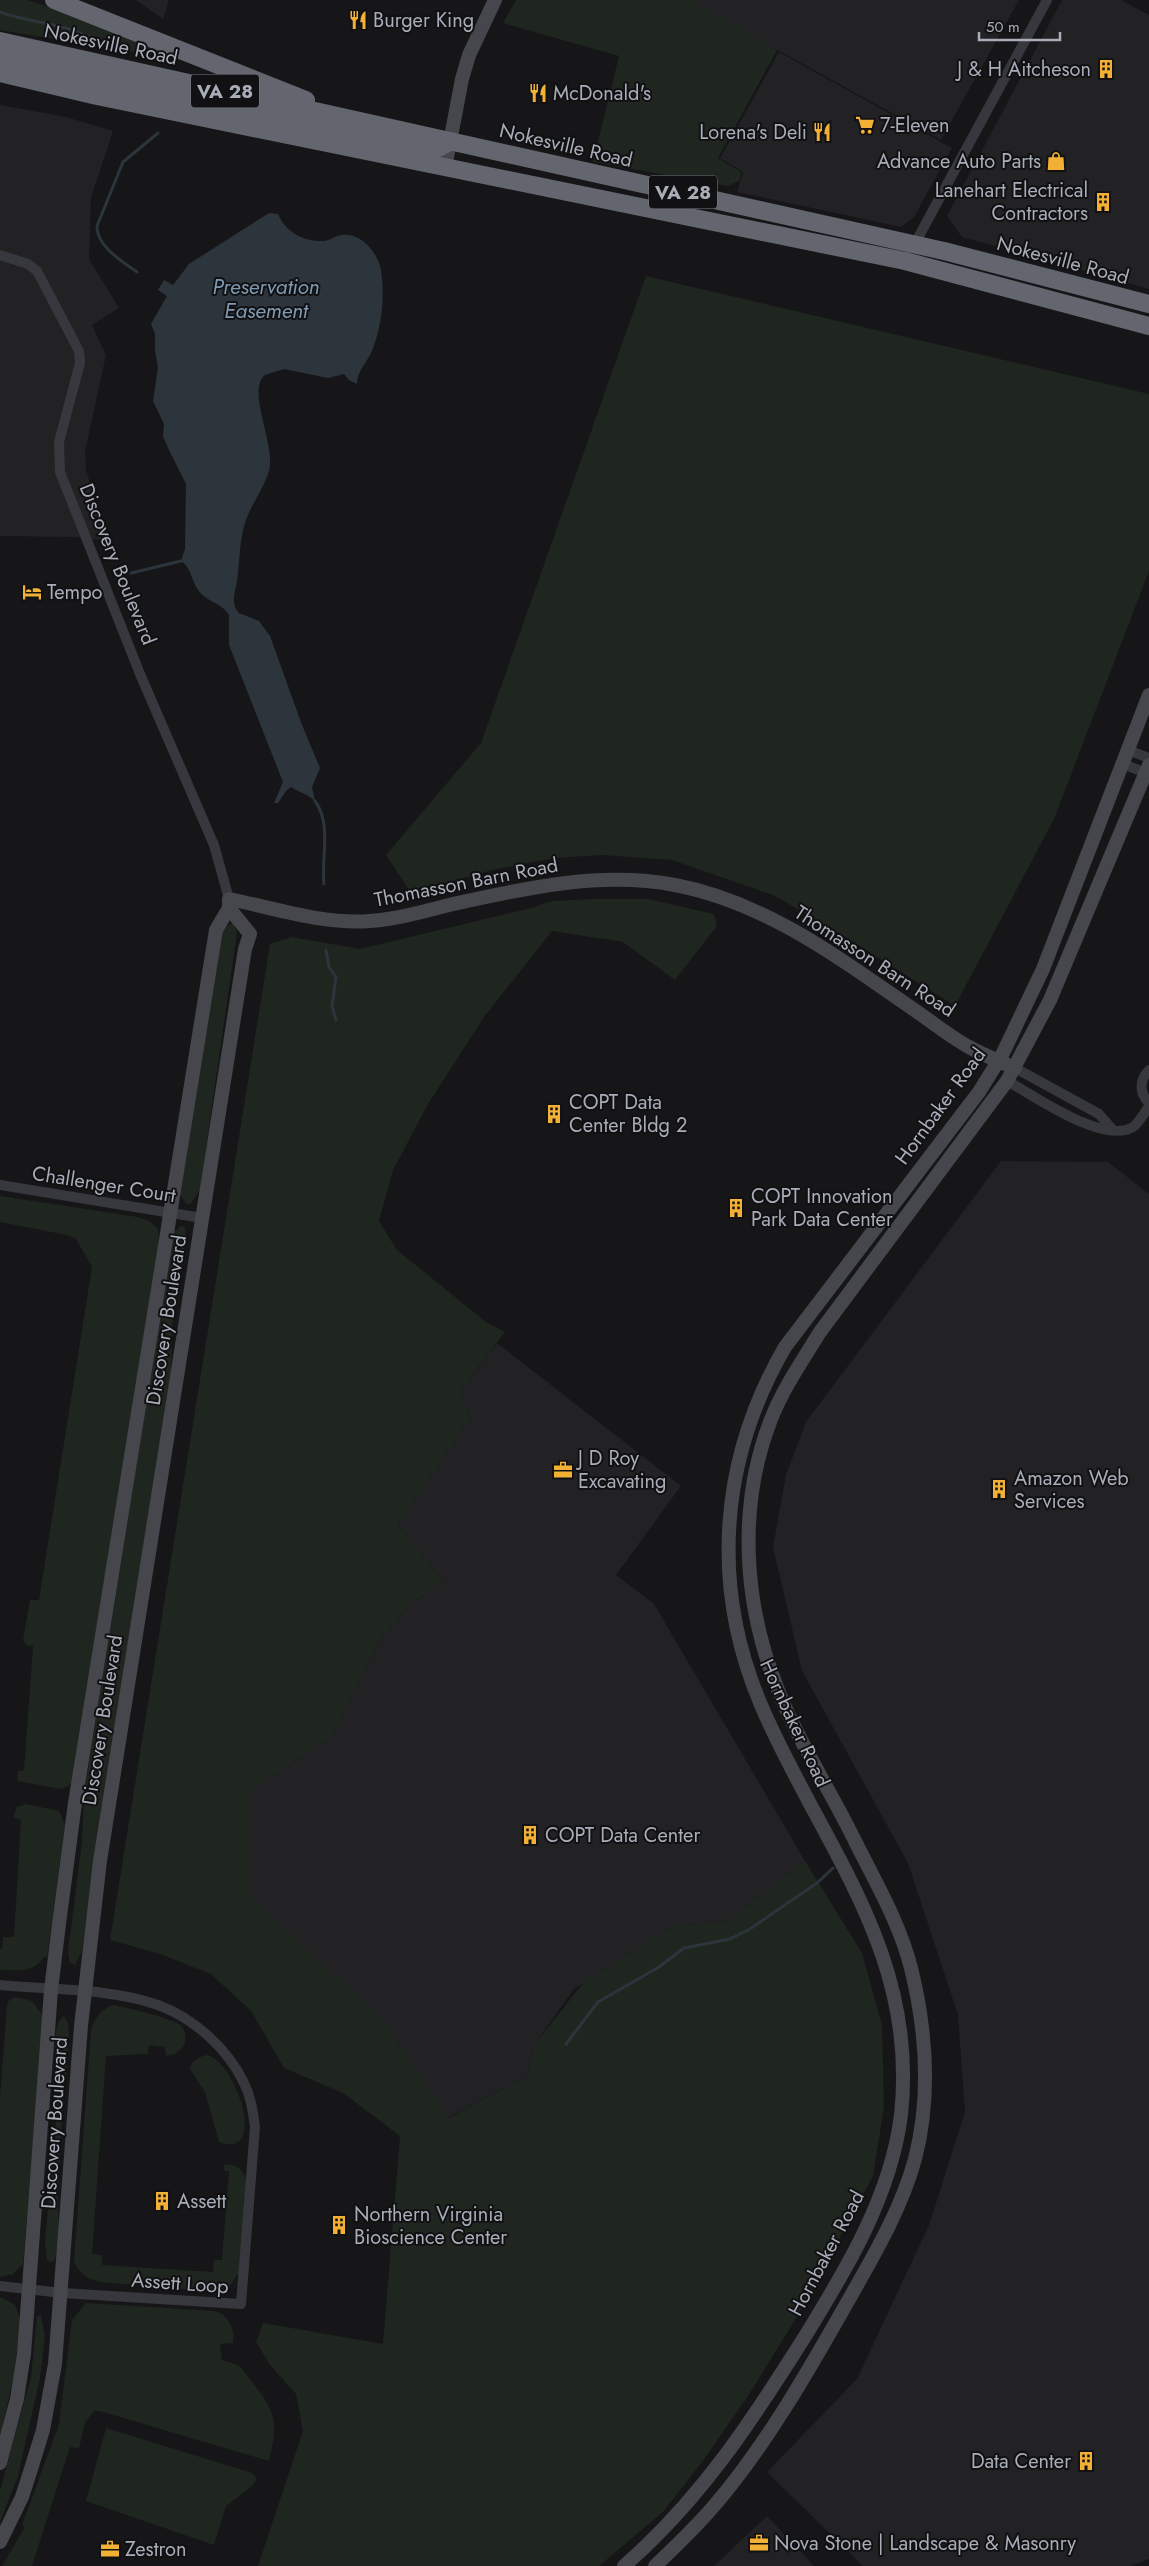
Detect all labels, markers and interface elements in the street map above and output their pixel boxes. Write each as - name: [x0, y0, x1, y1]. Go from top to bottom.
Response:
- place label: Burger King: [373, 6, 474, 35]
- restaurant icon: Burger King: [347, 9, 369, 31]
- scale bar: [979, 10, 1060, 42]
- street label: Nokesville Road: [41, 16, 180, 73]
- text: 50 m: [986, 16, 1020, 38]
- place label: J & H Aitcheson: [954, 55, 1091, 84]
- building icon: J & H Aitcheson: [1095, 58, 1117, 80]
- road number: VA 28: [191, 74, 259, 108]
- place label: McDonald's: [553, 79, 651, 108]
- restaurant icon: McDonald's: [527, 82, 549, 104]
- place label: 7-Eleven: [880, 111, 950, 140]
- supermarket icon: 7-Eleven: [854, 114, 876, 136]
- street label: Nokesville Road: [496, 116, 635, 175]
- place label: Lorena's Deli: [699, 118, 807, 147]
- restaurant icon: Lorena's Deli: [811, 121, 833, 143]
- place label: Advance Auto Parts: [877, 147, 1041, 176]
- shop icon: Advance Auto Parts: [1045, 150, 1067, 172]
- road number: VA 28: [649, 176, 717, 208]
- place label: Lanehart Electrical Contractors: [935, 176, 1088, 228]
- building icon: Lanehart Electrical Contractors: [1092, 191, 1114, 213]
- street label: Nokesville Road: [994, 229, 1132, 292]
- water label: Preservation Easement: [213, 272, 319, 326]
- street label: Discovery Boulevard: [72, 479, 163, 649]
- place label: Tempo: [47, 578, 103, 607]
- hotel icon: Tempo: [21, 581, 43, 603]
- street label: Thomasson Barn Road: [372, 850, 561, 915]
- street label: Thomasson Barn Road: [789, 898, 961, 1024]
- street label: Hornbaker Road: [888, 1042, 993, 1171]
- place label: COPT Data Center Bldg 2: [569, 1088, 687, 1140]
- building icon: COPT Data Center Bldg 2: [543, 1103, 565, 1125]
- street label: Challenger Court: [30, 1159, 178, 1210]
- place label: COPT Innovation Park Data Center: [751, 1182, 893, 1234]
- building icon: COPT Innovation Park Data Center: [725, 1197, 747, 1219]
- street label: Discovery Boulevard: [139, 1233, 194, 1407]
- place label: J D Roy Excavating: [575, 1444, 667, 1496]
- office icon: J D Roy Excavating: [552, 1459, 574, 1481]
- place label: Amazon Web Services: [1014, 1464, 1129, 1516]
- building icon: Amazon Web Services: [988, 1478, 1010, 1500]
- street label: Discovery Boulevard: [75, 1633, 130, 1807]
- street label: Hornbaker Road: [752, 1654, 837, 1792]
- place label: COPT Data Center: [545, 1821, 700, 1850]
- building icon: COPT Data Center: [519, 1824, 541, 1846]
- street label: Discovery Boulevard: [34, 2036, 75, 2210]
- street label: Hornbaker Road: [781, 2185, 872, 2321]
- place label: Assett: [177, 2187, 226, 2216]
- building icon: Assett: [151, 2190, 173, 2212]
- place label: Northern Virginia Bioscience Center: [354, 2200, 507, 2252]
- building icon: Northern Virginia Bioscience Center: [328, 2214, 350, 2236]
- street label: Assett Loop: [130, 2266, 230, 2301]
- place label: Data Center: [971, 2447, 1071, 2476]
- building icon: Data Center: [1075, 2450, 1097, 2472]
- place label: Nova Stone | Landscape & Masonry: [774, 2529, 1076, 2558]
- office icon: Nova Stone | Landscape & Masonry: [748, 2532, 770, 2554]
- place label: Zestron: [125, 2535, 186, 2564]
- office icon: Zestron: [99, 2538, 121, 2560]

